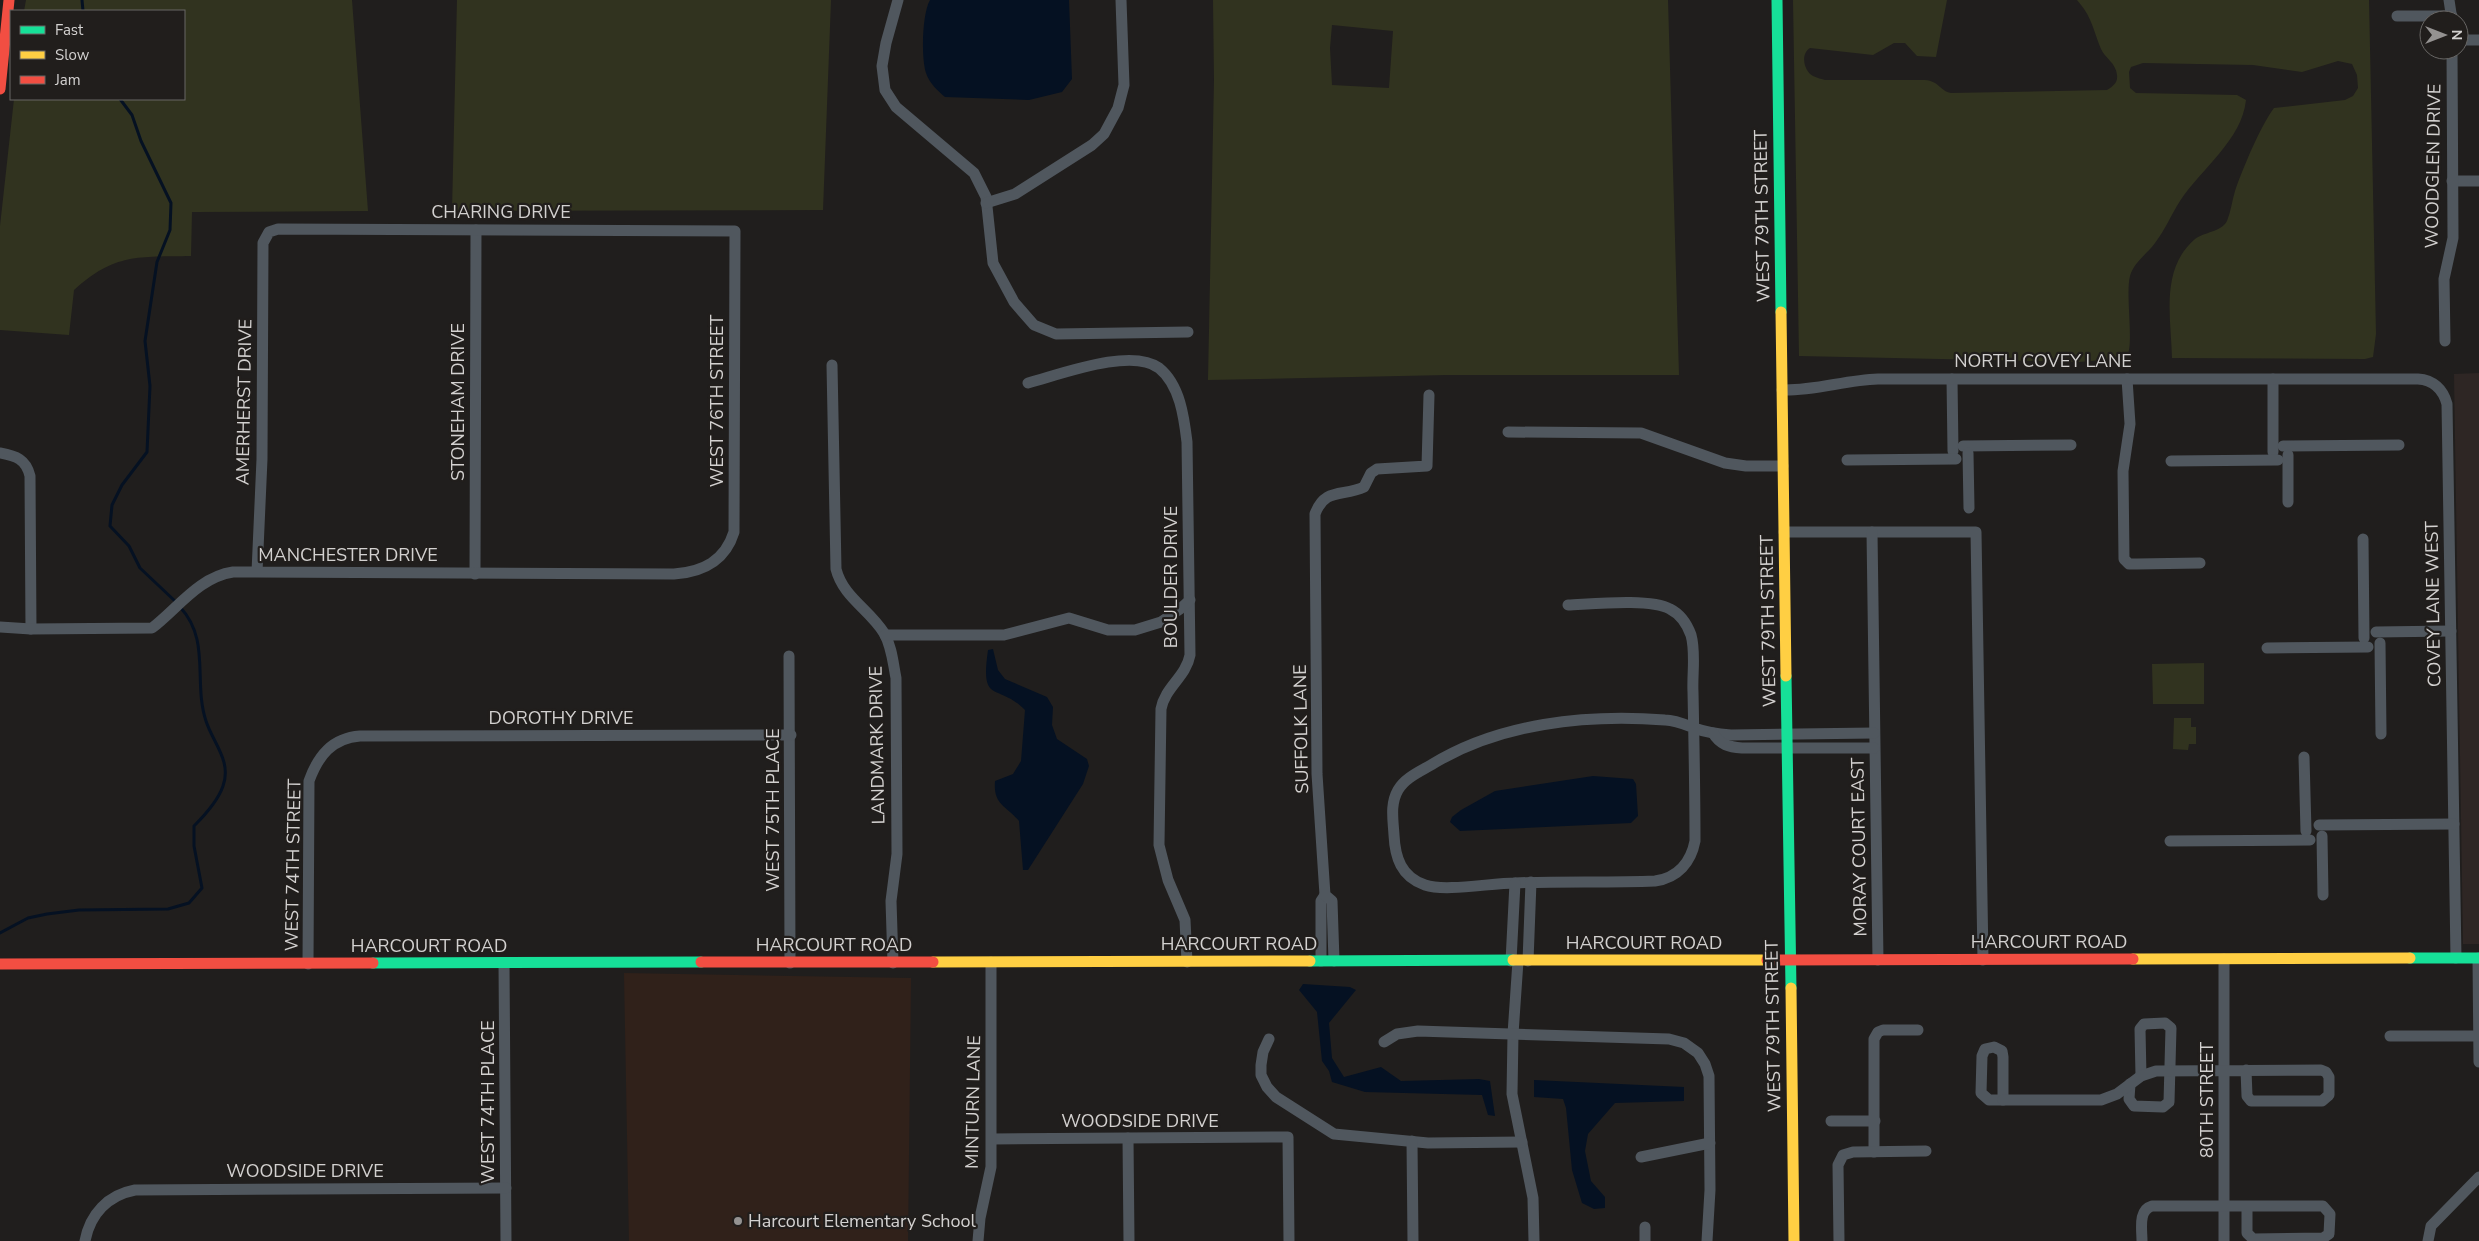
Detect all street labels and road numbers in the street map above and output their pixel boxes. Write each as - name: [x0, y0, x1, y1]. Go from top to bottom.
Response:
- street label: WOODGLEN DRIVE: [2420, 83, 2446, 249]
- street label: WEST 79TH STREET: [1748, 129, 1776, 302]
- street label: CHARING DRIVE: [431, 200, 571, 224]
- street label: WEST 76TH STREET: [705, 315, 729, 487]
- street label: AMERHERST DRIVE: [231, 319, 257, 485]
- street label: STONEHAM DRIVE: [446, 323, 470, 481]
- street label: NORTH COVEY LANE: [1954, 349, 2132, 373]
- street label: BOULDER DRIVE: [1159, 506, 1183, 648]
- street label: COVEY LANE WEST: [2420, 521, 2446, 687]
- street label: WEST 79TH STREET: [1754, 534, 1782, 707]
- street label: MANCHESTER DRIVE: [258, 543, 438, 567]
- street label: SUFFOLK LANE: [1288, 664, 1314, 794]
- street label: LANDMARK DRIVE: [864, 666, 890, 824]
- street label: DOROTHY DRIVE: [489, 706, 633, 730]
- street label: WEST 75TH PLACE: [761, 728, 785, 892]
- street label: MORAY COURT EAST: [1845, 757, 1873, 937]
- street label: WEST 74TH STREET: [279, 778, 307, 951]
- street label: HARCOURT ROAD: [1971, 930, 2127, 954]
- street label: HARCOURT ROAD: [1566, 931, 1722, 955]
- street label: HARCOURT ROAD: [1161, 932, 1317, 956]
- street label: HARCOURT ROAD: [756, 933, 912, 957]
- street label: HARCOURT ROAD: [351, 934, 507, 958]
- street label: WEST 79TH STREET: [1759, 939, 1787, 1112]
- street label: WEST 74TH PLACE: [476, 1020, 500, 1184]
- street label: MINTURN LANE: [960, 1035, 986, 1169]
- street label: 80TH STREET: [2195, 1042, 2219, 1158]
- street label: WOODSIDE DRIVE: [1061, 1109, 1219, 1133]
- street label: WOODSIDE DRIVE: [226, 1159, 384, 1183]

